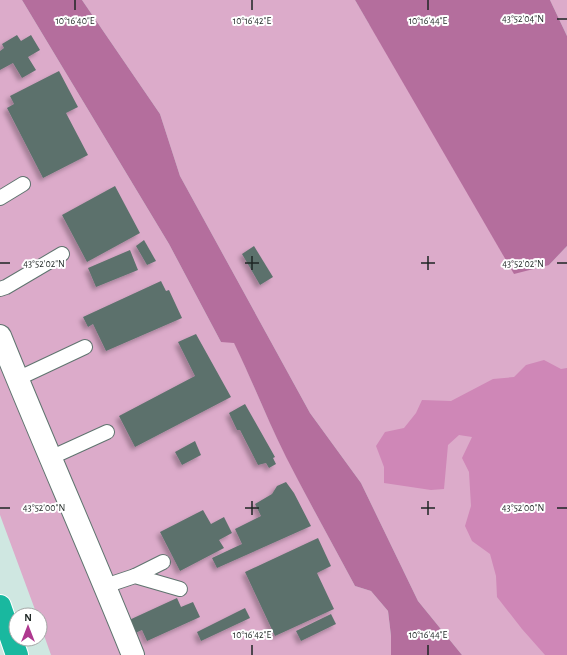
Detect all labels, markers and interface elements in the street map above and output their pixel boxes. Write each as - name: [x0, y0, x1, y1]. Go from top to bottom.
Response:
- text: 43°52'04"N: [502, 14, 544, 24]
- text: 10°16'40"E: [55, 16, 95, 26]
- text: 10°16'42"E: [233, 16, 271, 26]
- text: 10°16'44"E: [409, 16, 448, 26]
- text: 43°52'02"N: [23, 259, 65, 269]
- text: 43°52'02"N: [502, 259, 544, 269]
- text: 43°52'00"N: [23, 503, 65, 513]
- text: 43°52'00"N: [502, 503, 544, 513]
- north arrow: [8, 607, 48, 647]
- text: N: [24, 612, 32, 623]
- text: 10°16'42"E: [233, 630, 271, 640]
- text: 10°16'44"E: [409, 630, 448, 640]

